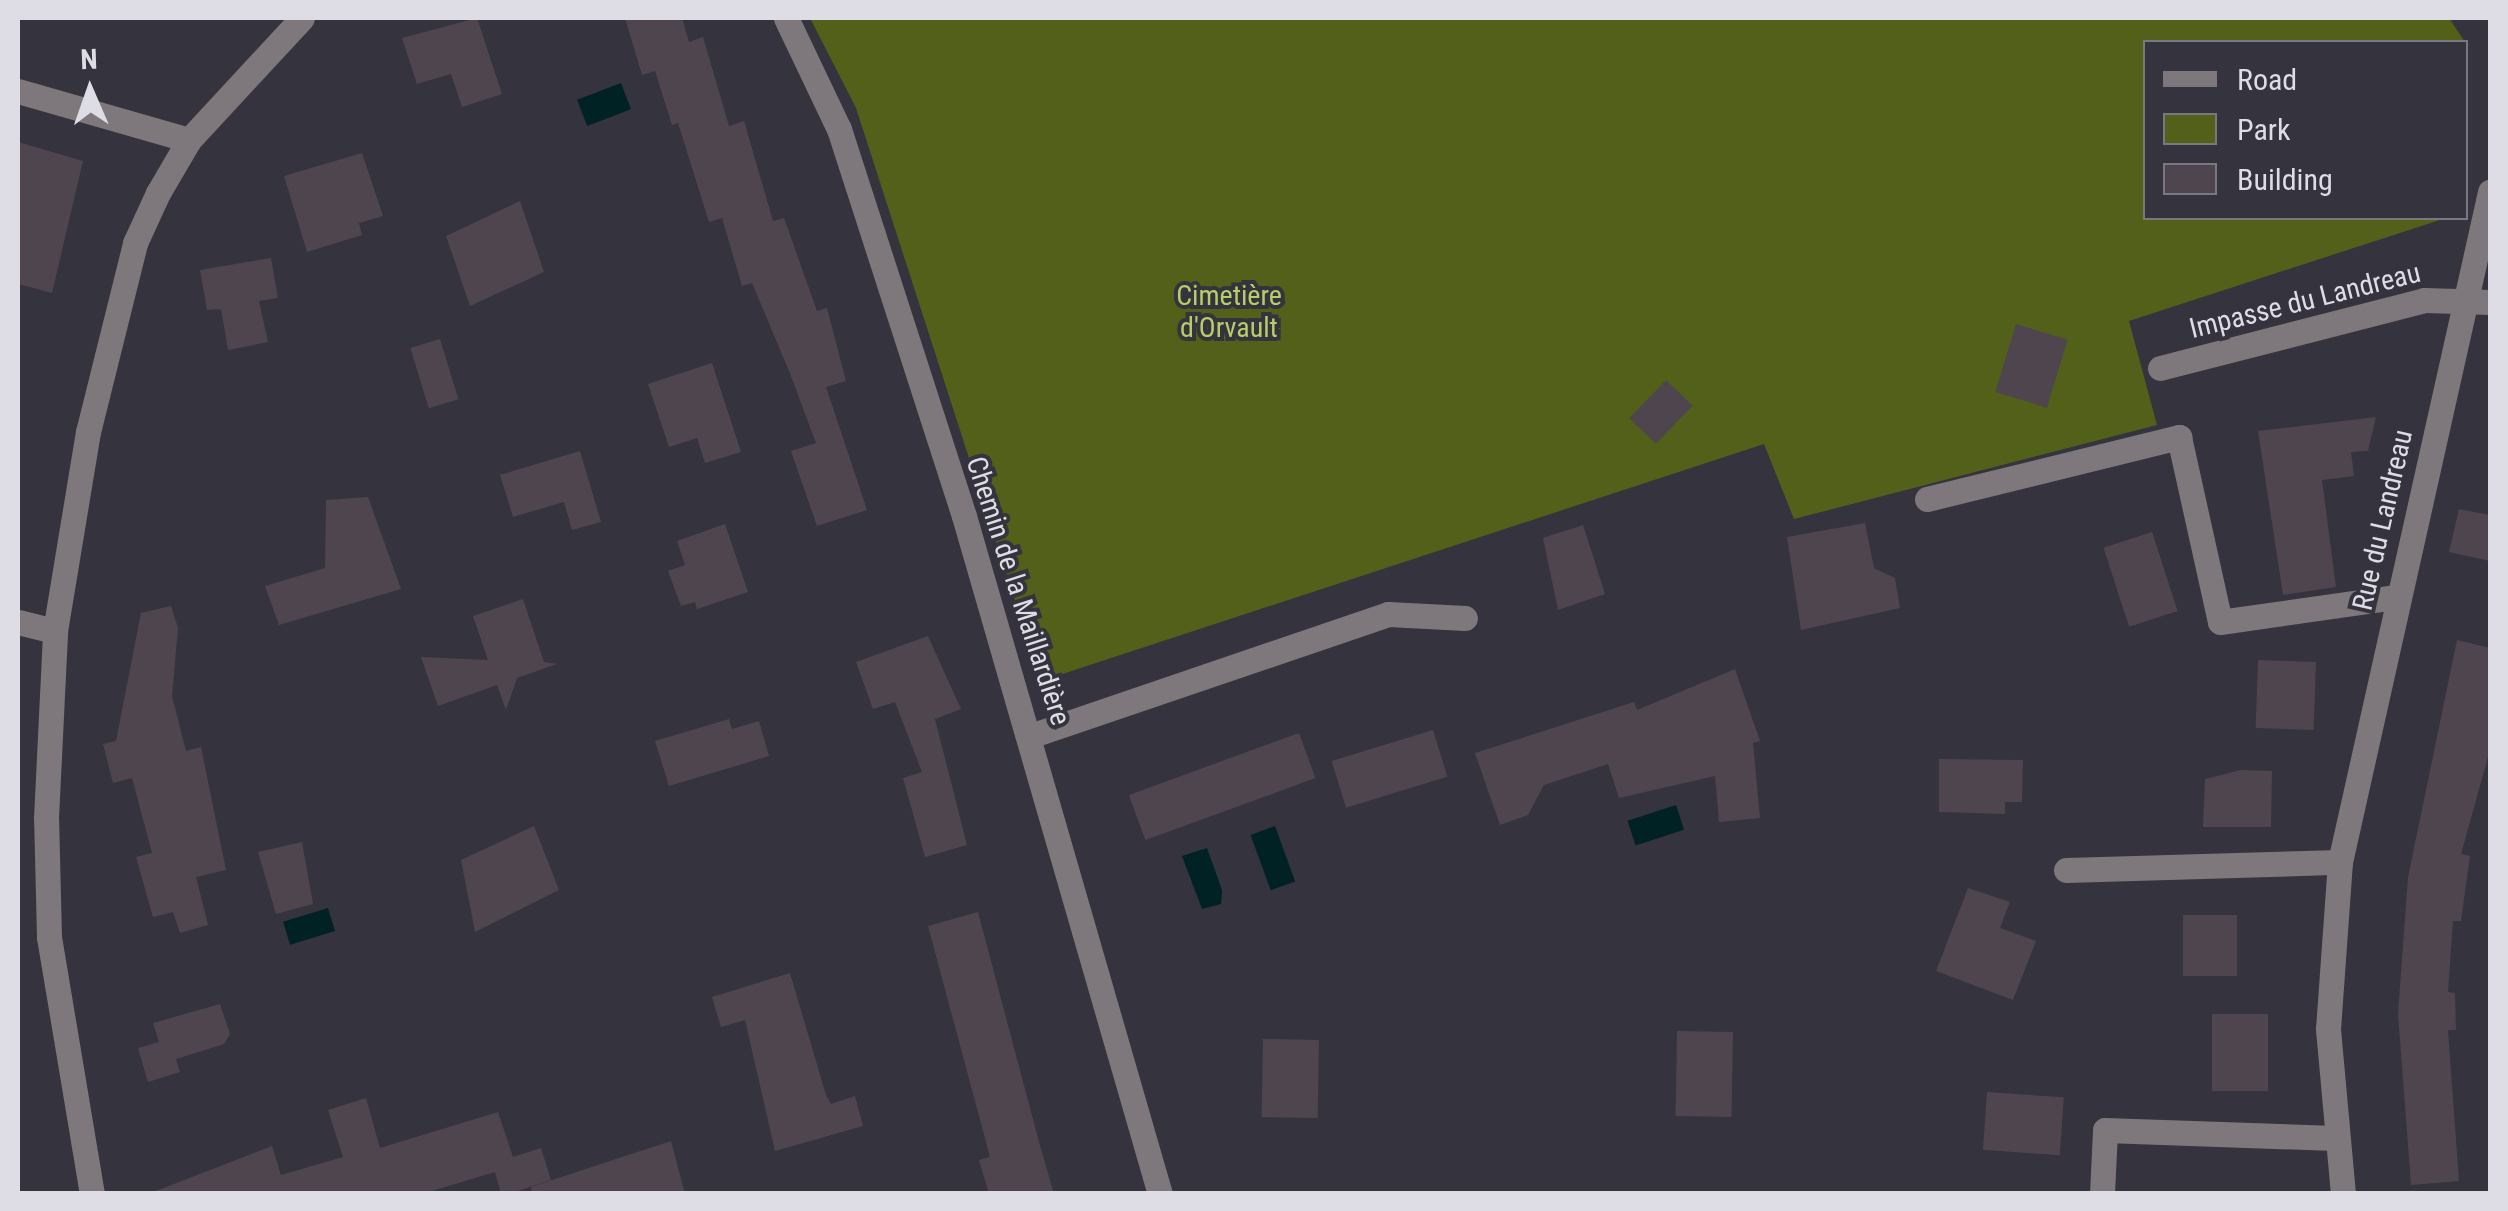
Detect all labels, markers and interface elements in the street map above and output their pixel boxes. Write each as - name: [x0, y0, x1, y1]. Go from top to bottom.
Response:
- north arrow: [40, 40, 140, 140]
- legend: [2143, 40, 2468, 220]
- text: N: [80, 43, 98, 76]
- text: Road: [2237, 62, 2297, 97]
- text: Park: [2237, 112, 2291, 147]
- text: Building: [2237, 162, 2333, 197]
- street label: Impasse du Landreau: [2186, 256, 2424, 346]
- park label: Cimetière d'Orvault: [1176, 279, 1282, 345]
- street label: Rue du Landreau: [2346, 426, 2420, 614]
- street label: Chemin de la Maillardière: [959, 453, 1077, 729]

